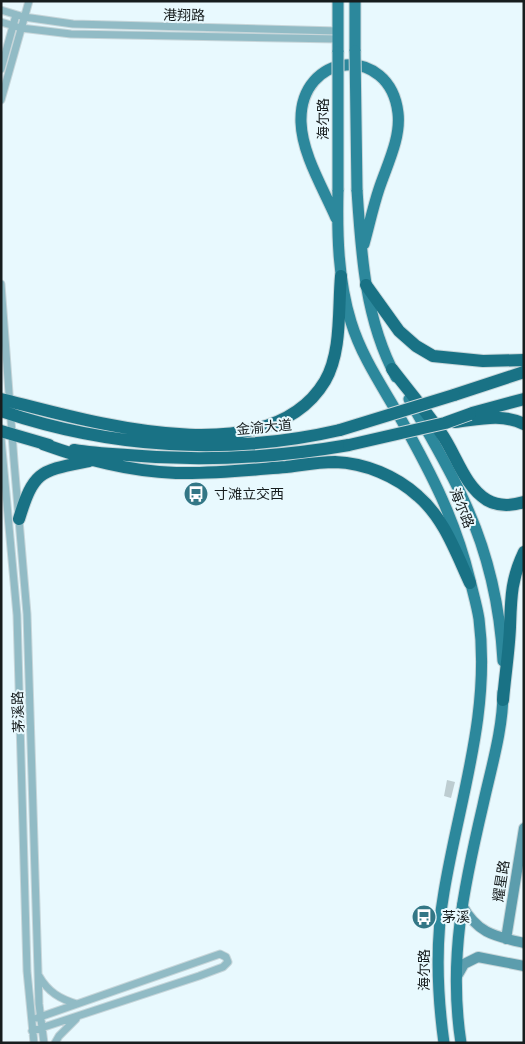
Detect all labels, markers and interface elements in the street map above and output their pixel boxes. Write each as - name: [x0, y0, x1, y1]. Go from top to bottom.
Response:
- street label: 港翔路: [163, 5, 205, 25]
- street label: 海尔路: [313, 98, 333, 140]
- street label: 金渝大道: [235, 415, 293, 439]
- bus stop icon: 寸滩立交西: [183, 481, 209, 507]
- place label: 寸滩立交西: [214, 484, 284, 504]
- street label: 海尔路: [445, 485, 479, 531]
- street label: 茅溪路: [7, 691, 29, 733]
- street label: 耀星路: [488, 859, 514, 903]
- bus stop icon: 茅溪: [411, 904, 437, 930]
- place label: 茅溪: [442, 907, 470, 927]
- street label: 海尔路: [414, 949, 434, 991]

